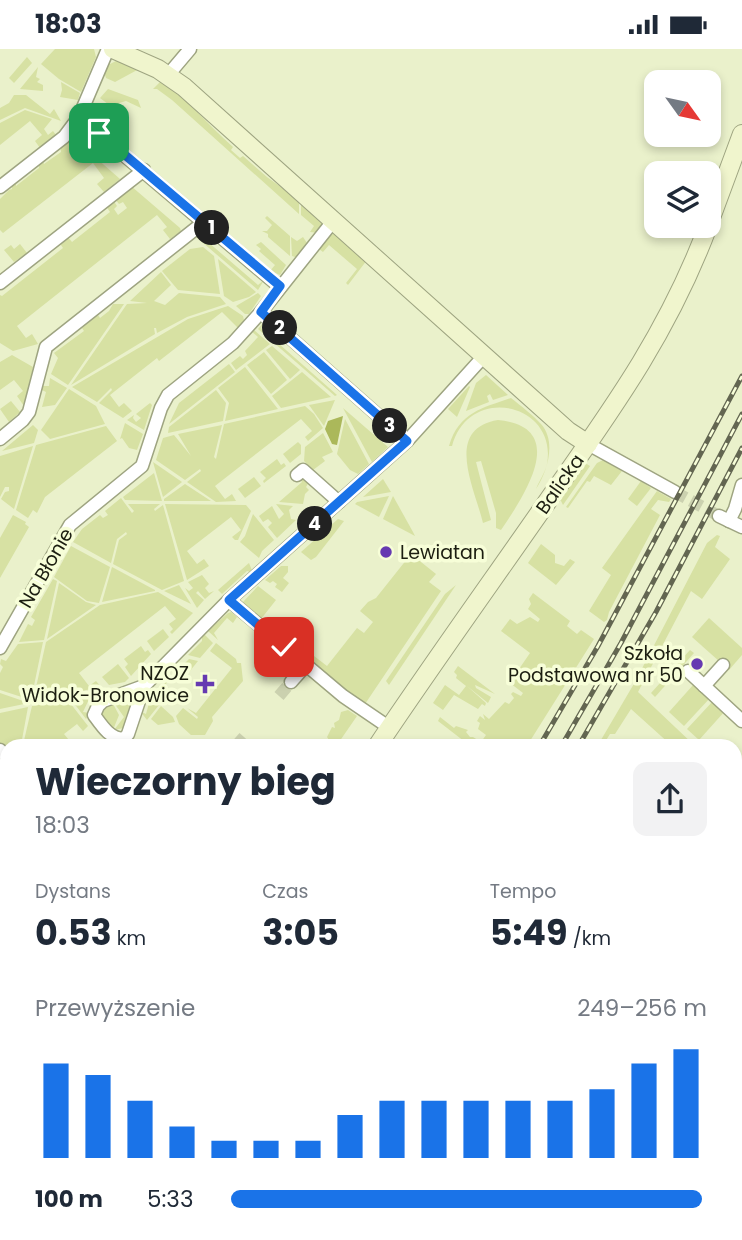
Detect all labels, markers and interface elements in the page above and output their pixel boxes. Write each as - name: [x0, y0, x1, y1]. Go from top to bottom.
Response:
- text: 18:03: [35, 6, 102, 42]
- north arrow: [644, 70, 721, 147]
- map controls: [644, 70, 721, 238]
- pin: [69, 103, 129, 163]
- icon: arrive: [80, 114, 118, 152]
- button: layers: [644, 161, 721, 238]
- pin: 1: [194, 211, 230, 245]
- text: 1: [208, 214, 215, 241]
- pin: 2: [262, 311, 298, 345]
- text: 2: [274, 314, 285, 341]
- pin: 3: [372, 409, 408, 443]
- text: 3: [384, 412, 395, 439]
- street label: Balicka: [529, 448, 591, 520]
- pin: 4: [298, 507, 332, 541]
- text: 4: [308, 510, 321, 537]
- street label: Na Błonie: [12, 523, 80, 613]
- place label: Lewiatan: [400, 539, 485, 566]
- marker: Lewiatan: [378, 544, 394, 560]
- pin: [254, 617, 314, 677]
- icon: check: [265, 628, 303, 666]
- place label: Szkoła Podstawowa nr 50: [508, 640, 683, 689]
- marker: Szkoła Podstawowa nr 50: [689, 656, 705, 672]
- place label: NZOZ Widok-Bronowice: [22, 660, 189, 709]
- marker: NZOZ Widok-Bronowice: [195, 674, 215, 694]
- text: Wieczorny bieg: [35, 755, 336, 808]
- button: share: [633, 762, 707, 836]
- text: 18:03: [35, 809, 90, 841]
- text: Dystans: [35, 878, 111, 905]
- text: Czas: [262, 878, 308, 905]
- text: Tempo: [490, 878, 556, 905]
- text: 0.53: [35, 908, 112, 957]
- text: 3:05: [262, 908, 339, 957]
- text: 5:49: [490, 908, 568, 957]
- text: km: [112, 925, 146, 952]
- text: /km: [568, 925, 611, 952]
- text: Przewyższenie: [35, 992, 195, 1024]
- text: 249–256 m: [577, 992, 707, 1024]
- text: 100 m: [35, 1183, 103, 1215]
- text: 5:33: [147, 1183, 193, 1215]

